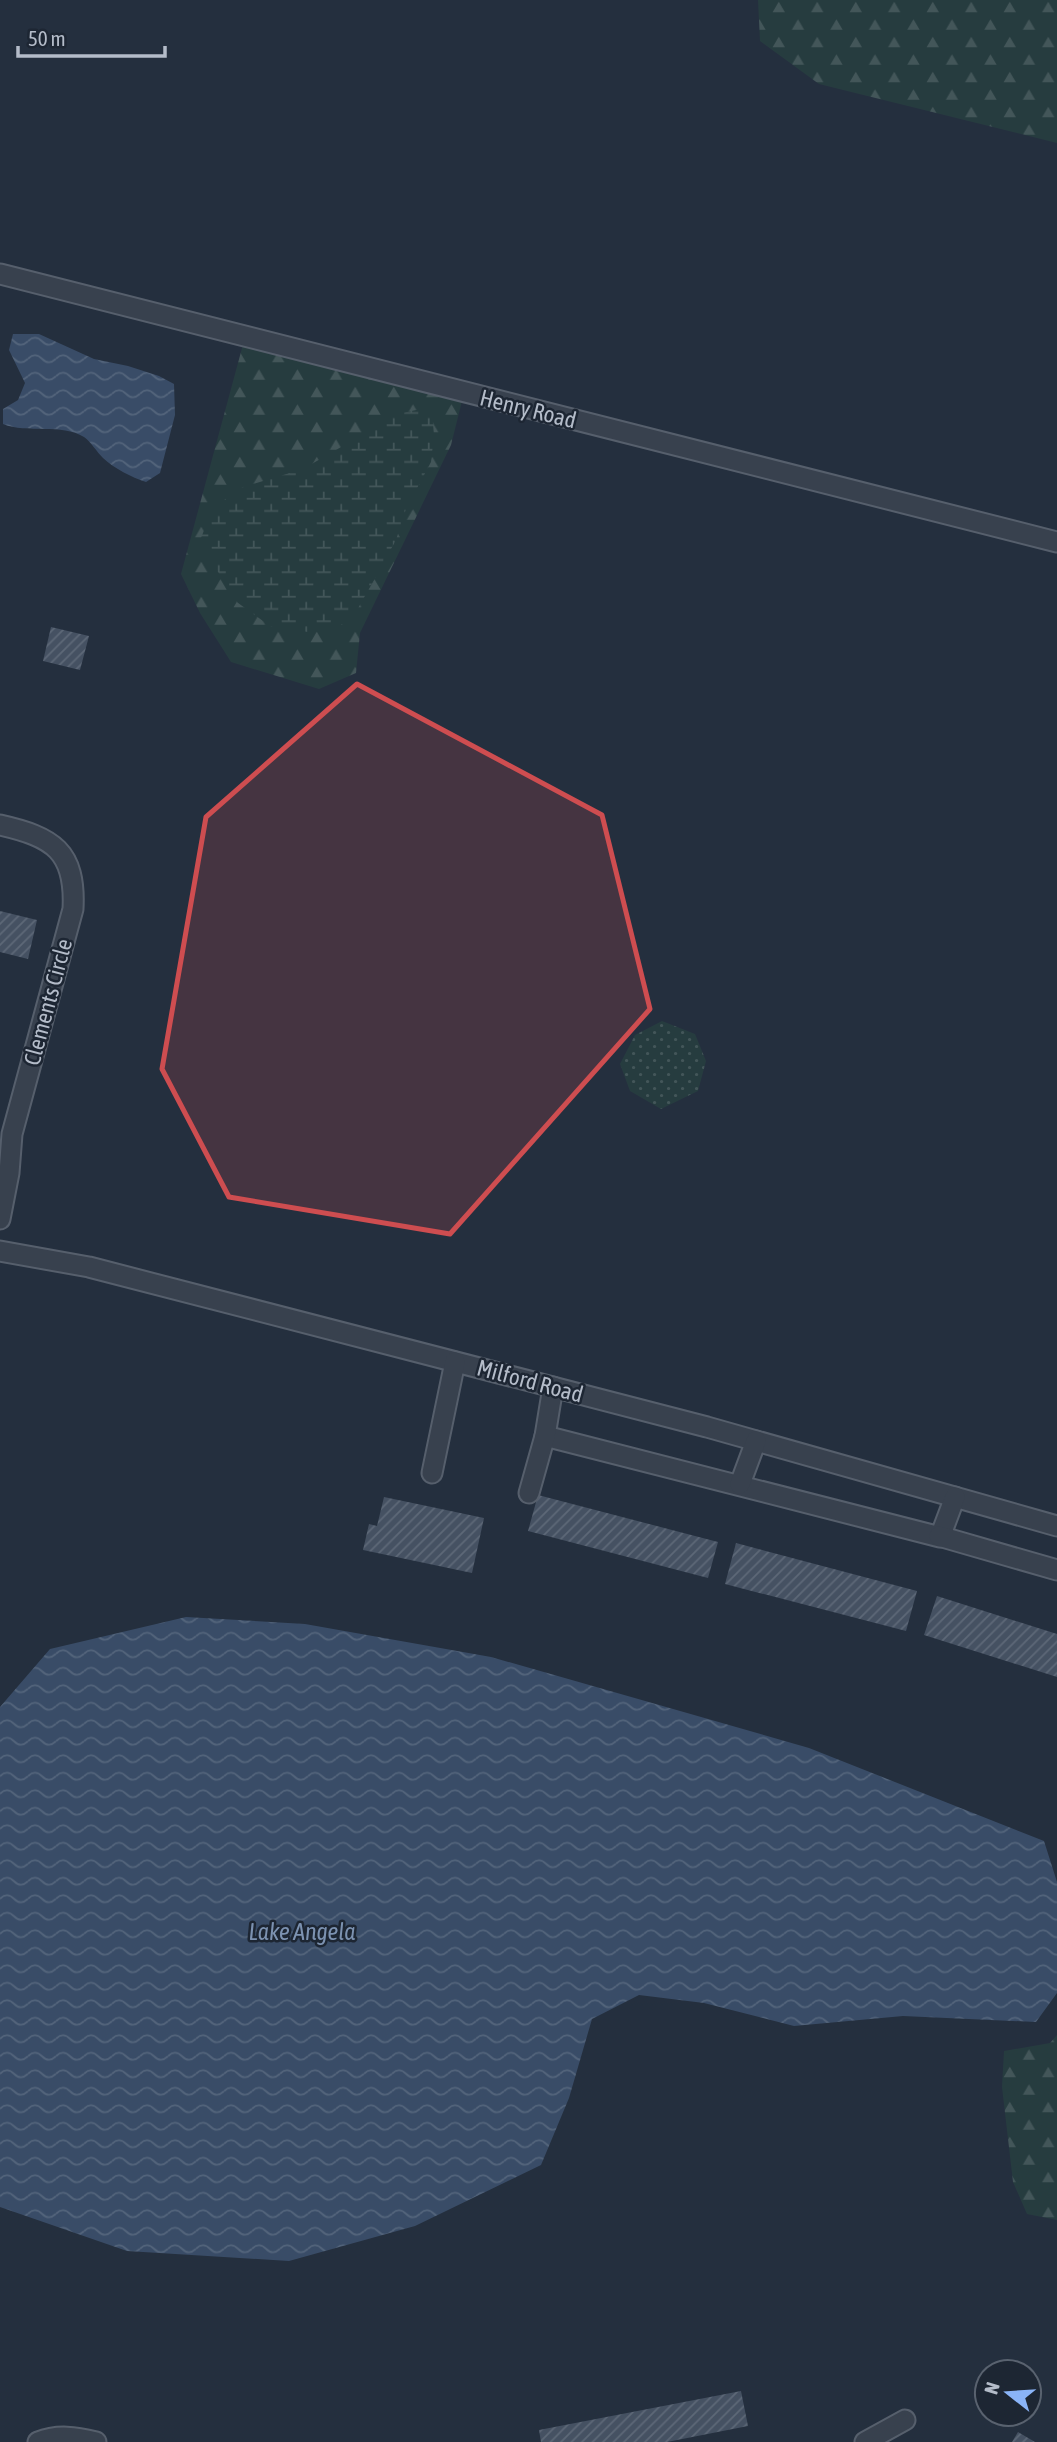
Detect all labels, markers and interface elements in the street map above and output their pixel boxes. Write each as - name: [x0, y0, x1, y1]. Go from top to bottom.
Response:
- scale bar: [18, 14, 164, 58]
- text: 50 m: [28, 26, 66, 50]
- street label: Henry Road: [477, 384, 579, 434]
- street label: Clements Circle: [19, 936, 77, 1068]
- street label: Milford Road: [474, 1354, 586, 1408]
- water label: Lake Angela: [249, 1918, 356, 1945]
- north arrow: [973, 2358, 1043, 2428]
- text: N: [980, 2379, 1004, 2397]

